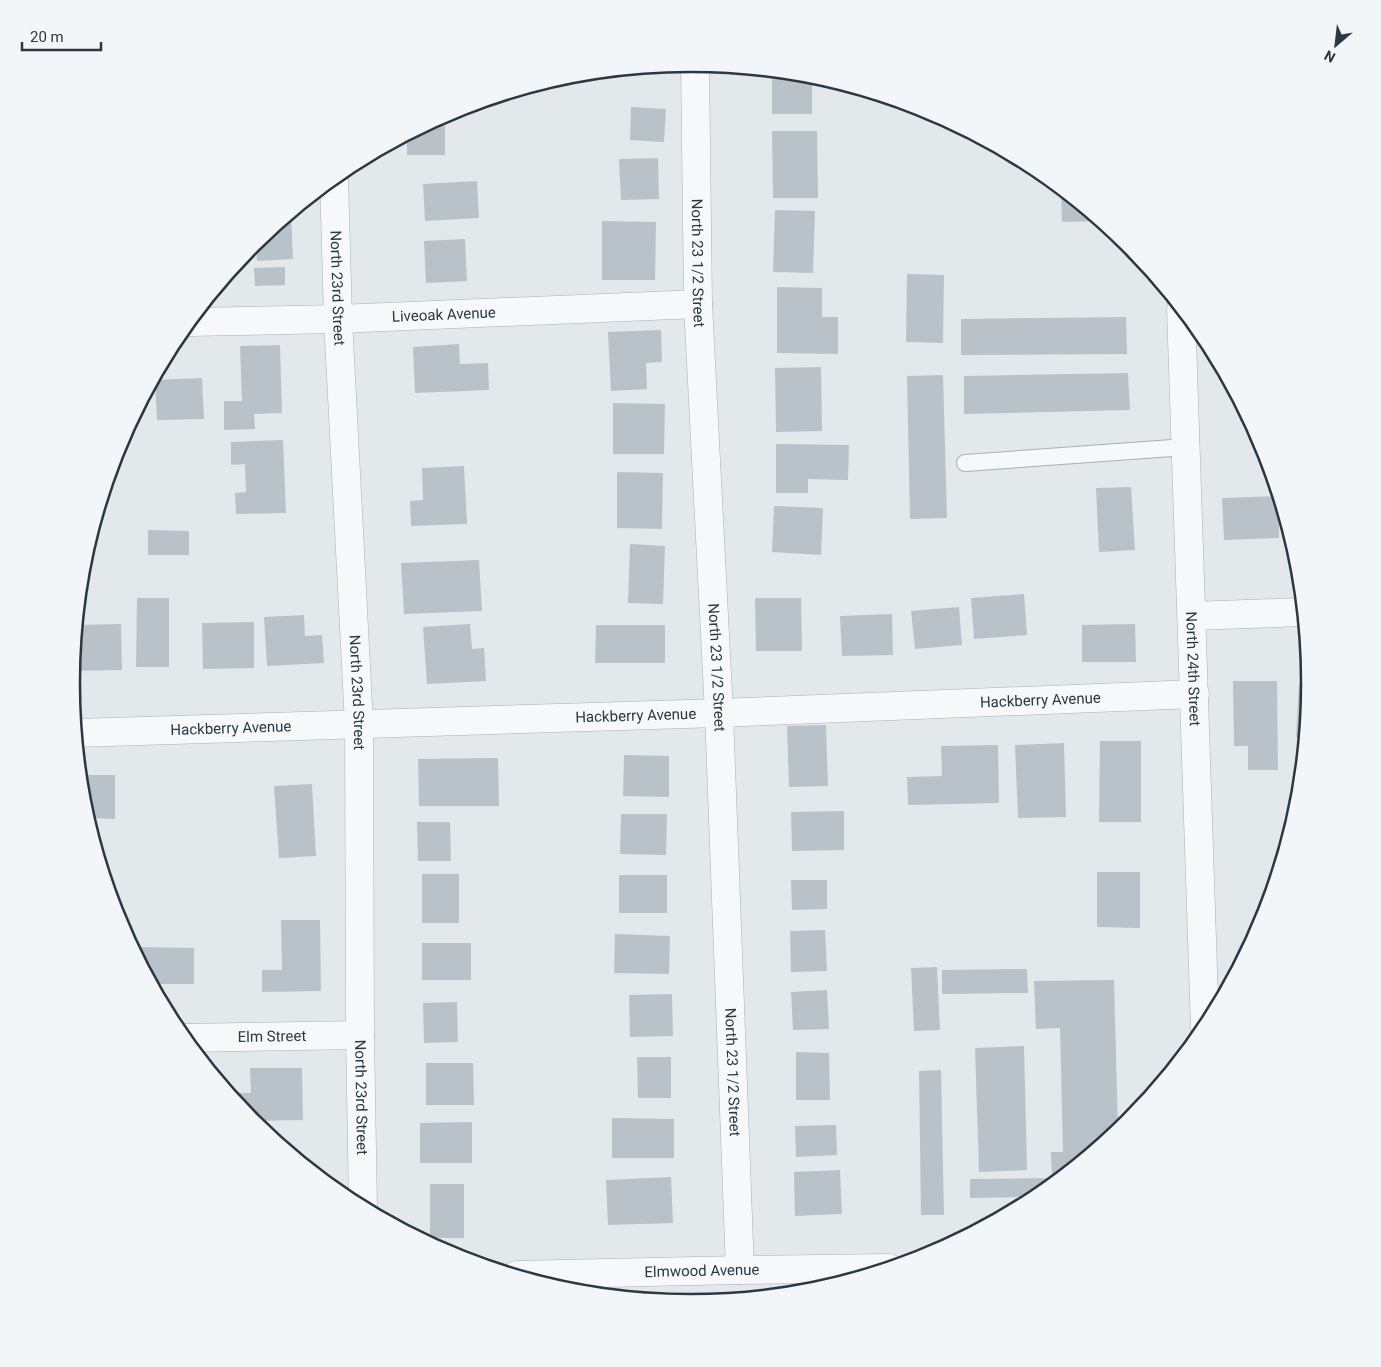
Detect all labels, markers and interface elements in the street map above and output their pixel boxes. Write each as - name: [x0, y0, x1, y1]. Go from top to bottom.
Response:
- scale bar: [22, 20, 101, 52]
- north arrow: [1311, 20, 1361, 70]
- text: 20 m: [30, 28, 64, 46]
- text: N: [1322, 47, 1338, 66]
- street label: North 23 1/2 Street: [688, 199, 708, 328]
- street label: North 23rd Street: [326, 230, 348, 346]
- street label: Liveoak Avenue: [392, 303, 496, 326]
- street label: North 23 1/2 Street: [704, 603, 729, 732]
- street label: North 24th Street: [1182, 611, 1204, 727]
- street label: North 23rd Street: [345, 634, 368, 750]
- street label: Hackberry Avenue: [980, 689, 1101, 712]
- street label: Hackberry Avenue: [575, 705, 697, 726]
- street label: Hackberry Avenue: [170, 717, 292, 739]
- street label: North 23 1/2 Street: [721, 1008, 744, 1137]
- street label: Elm Street: [237, 1027, 307, 1046]
- street label: North 23rd Street: [351, 1040, 371, 1155]
- street label: Elmwood Avenue: [644, 1261, 760, 1281]

